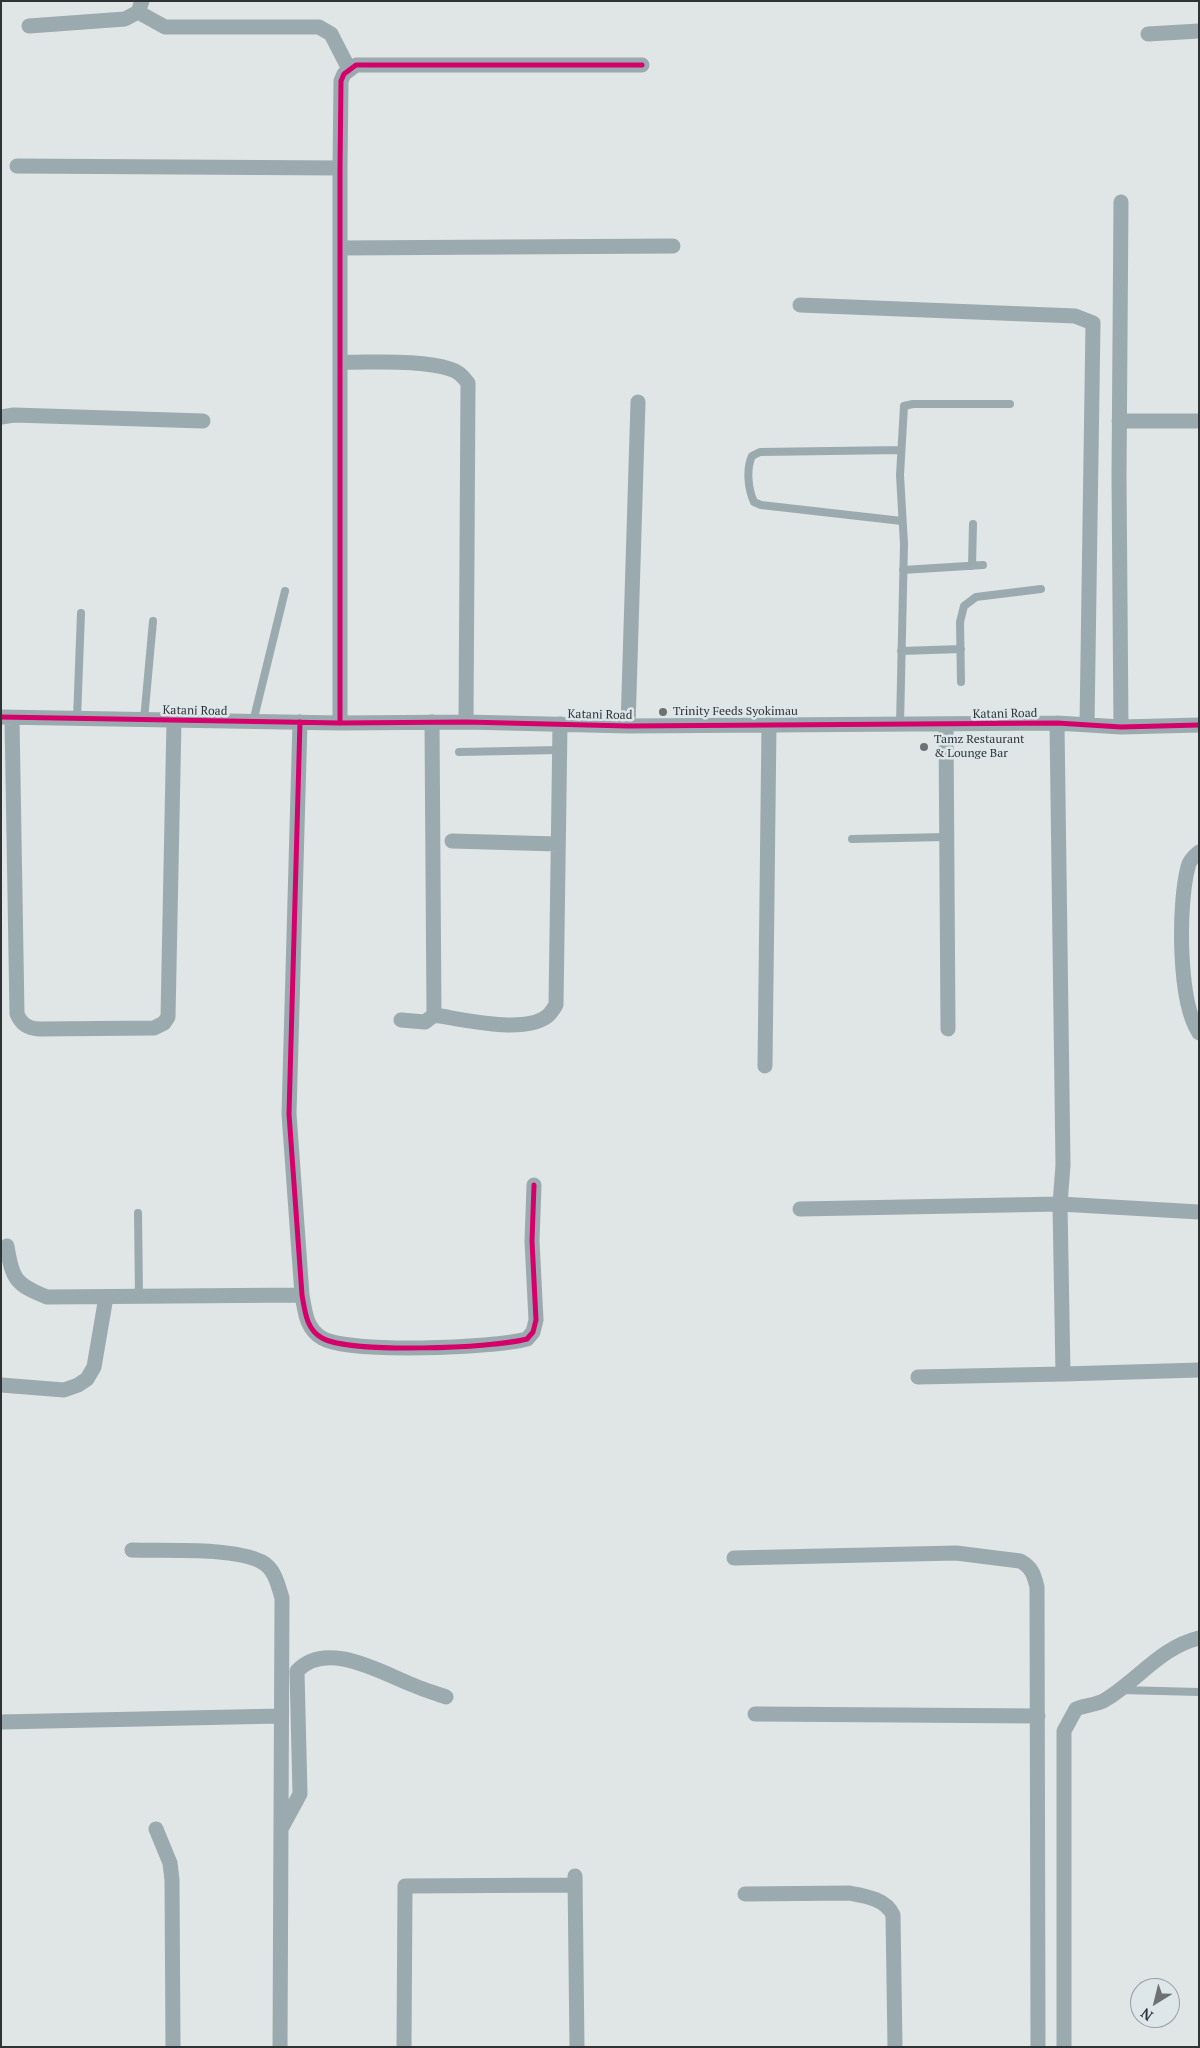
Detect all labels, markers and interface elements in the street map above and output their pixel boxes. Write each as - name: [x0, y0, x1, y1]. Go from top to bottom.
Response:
- street label: Katani Road: [163, 703, 227, 719]
- place label: Trinity Feeds Syokimau: [673, 705, 798, 719]
- marker: Trinity Feeds Syokimau: [657, 706, 669, 718]
- street label: Katani Road: [973, 706, 1037, 722]
- street label: Katani Road: [568, 707, 632, 723]
- place label: Tamz Restaurant & Lounge Bar: [934, 733, 1025, 761]
- marker: Tamz Restaurant & Lounge Bar: [918, 741, 930, 753]
- north arrow: [1130, 1978, 1180, 2028]
- text: N: [1137, 2004, 1156, 2026]

